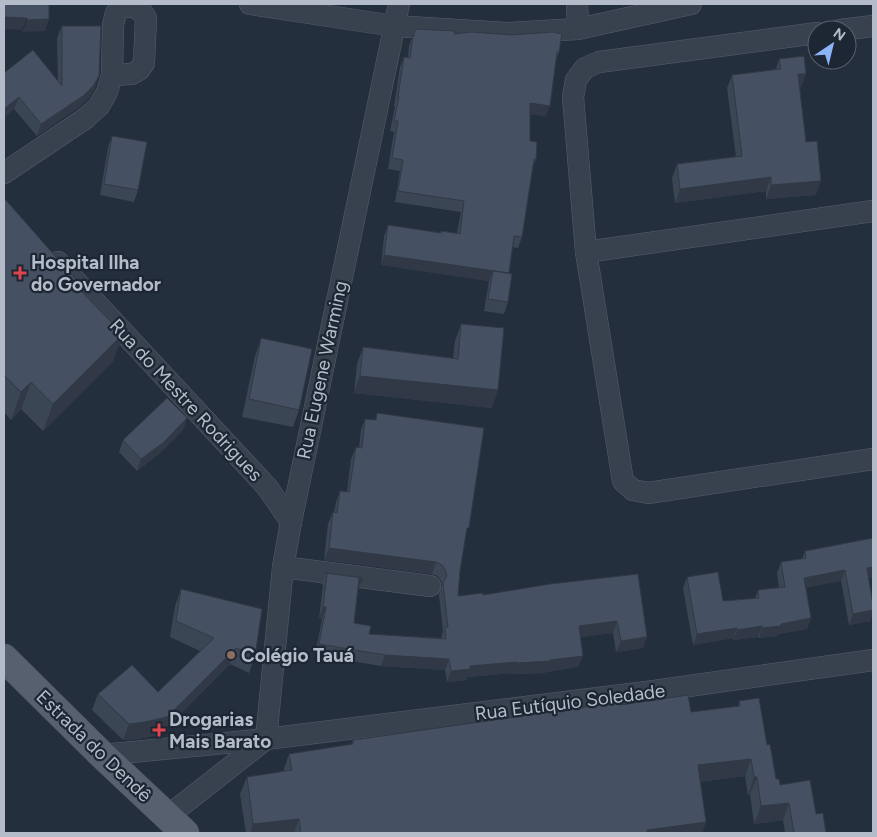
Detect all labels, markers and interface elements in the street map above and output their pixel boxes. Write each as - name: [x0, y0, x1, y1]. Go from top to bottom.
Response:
- north arrow: [807, 20, 857, 70]
- text: N: [830, 25, 848, 45]
- place label: Hospital Ilha do Governador: [31, 251, 161, 296]
- marker: Hospital Ilha do Governador: [13, 266, 27, 280]
- street label: Rua Eugene Warming: [292, 279, 352, 461]
- street label: Rua do Mestre Rodrigues: [105, 314, 267, 486]
- place label: Colégio Tauá: [241, 644, 354, 667]
- marker: Colégio Tauá: [225, 649, 237, 661]
- street label: Rua Eutíquio Soledade: [474, 679, 666, 725]
- street label: Estrada do Dendê: [32, 685, 156, 807]
- place label: Drogarias Mais Barato: [169, 708, 271, 753]
- marker: Drogarias Mais Barato: [153, 724, 165, 736]

